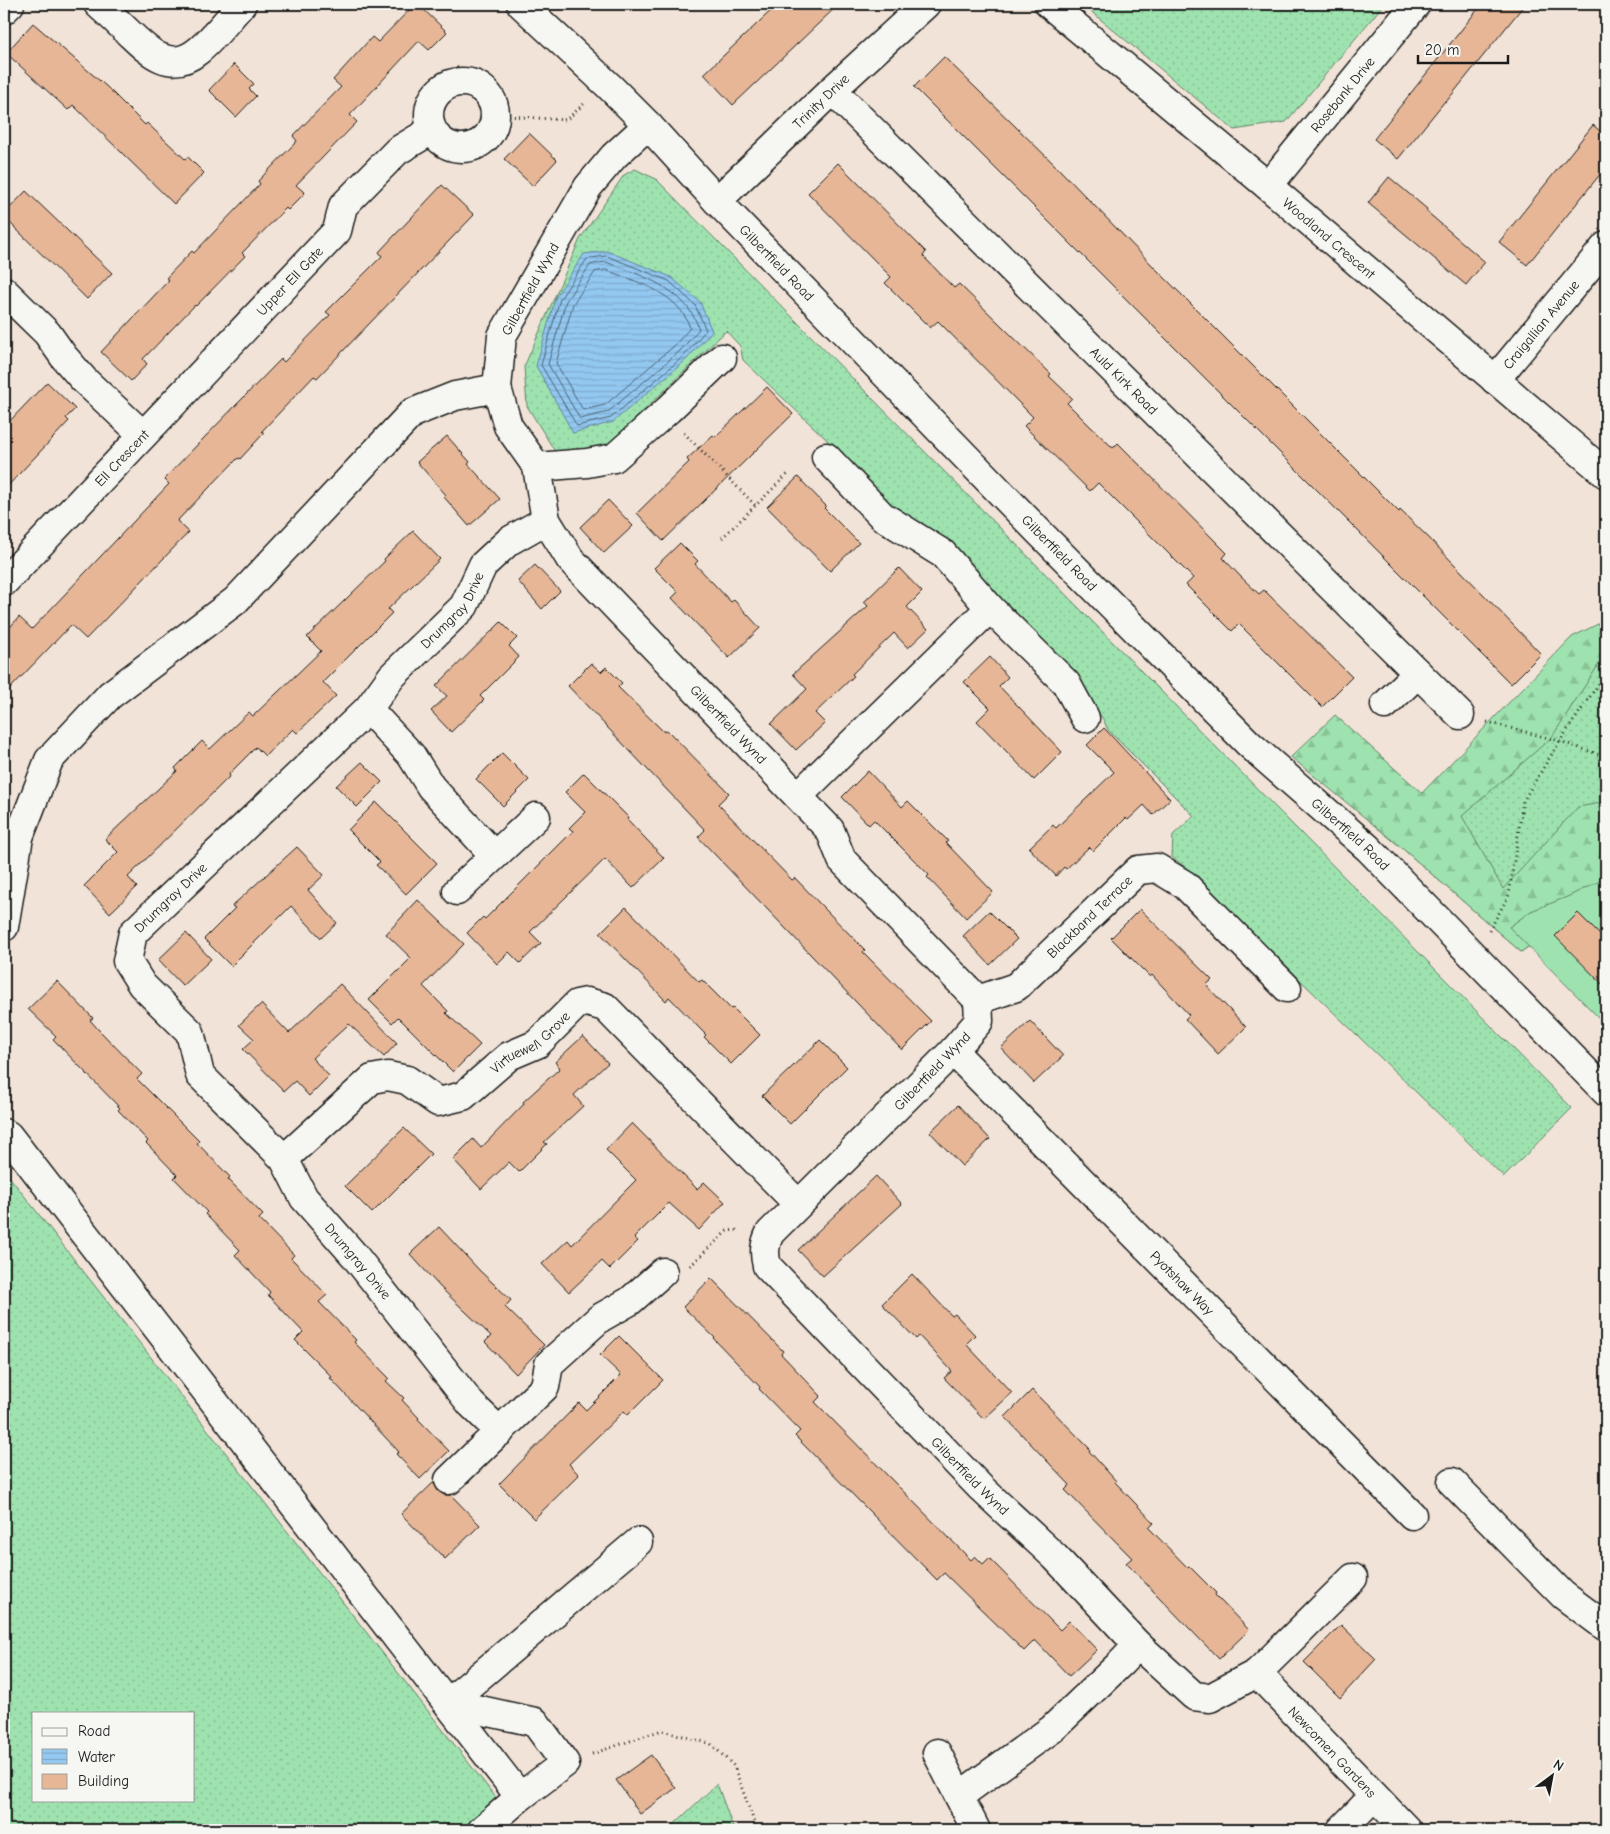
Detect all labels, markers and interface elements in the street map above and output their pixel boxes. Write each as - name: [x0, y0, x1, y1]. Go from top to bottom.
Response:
- scale bar: [1418, 32, 1508, 64]
- text: 20 m: [1425, 41, 1459, 59]
- street label: Rosebank Drive: [1307, 54, 1379, 136]
- street label: Trinity Drive: [789, 70, 853, 133]
- street label: Woodland Crescent: [1279, 194, 1379, 283]
- street label: Gilbertfield Road: [736, 221, 817, 305]
- street label: Gilbertfield Wynd: [498, 240, 563, 338]
- street label: Upper Ell Gate: [253, 243, 327, 319]
- street label: Craigallian Avenue: [1499, 277, 1583, 373]
- street label: Auld Kirk Road: [1086, 344, 1161, 418]
- street label: Ell Crescent: [91, 426, 154, 490]
- street label: Gilbertfield Road: [1018, 511, 1100, 595]
- street label: Drumgray Drive: [417, 569, 488, 652]
- street label: Gilbertfield Wynd: [686, 681, 770, 768]
- street label: Gilbertfield Road: [1308, 794, 1393, 874]
- street label: Drumgray Drive: [131, 859, 211, 936]
- street label: Blackband Terrace: [1043, 872, 1136, 962]
- street label: Virtuewell Grove: [487, 1008, 574, 1077]
- street label: Gilbertfield Wynd: [890, 1028, 974, 1114]
- street label: Drumgray Drive: [321, 1220, 394, 1303]
- street label: Pyotshaw Way: [1146, 1247, 1218, 1319]
- street label: Gilbertfield Wynd: [927, 1434, 1012, 1519]
- street label: Newcomen Gardens: [1284, 1703, 1380, 1802]
- legend: [32, 1712, 195, 1802]
- text: Road: [78, 1722, 110, 1740]
- text: Water: [78, 1748, 115, 1766]
- north arrow: [1528, 1752, 1578, 1802]
- text: N: [1550, 1756, 1567, 1775]
- text: Building: [78, 1772, 129, 1790]

